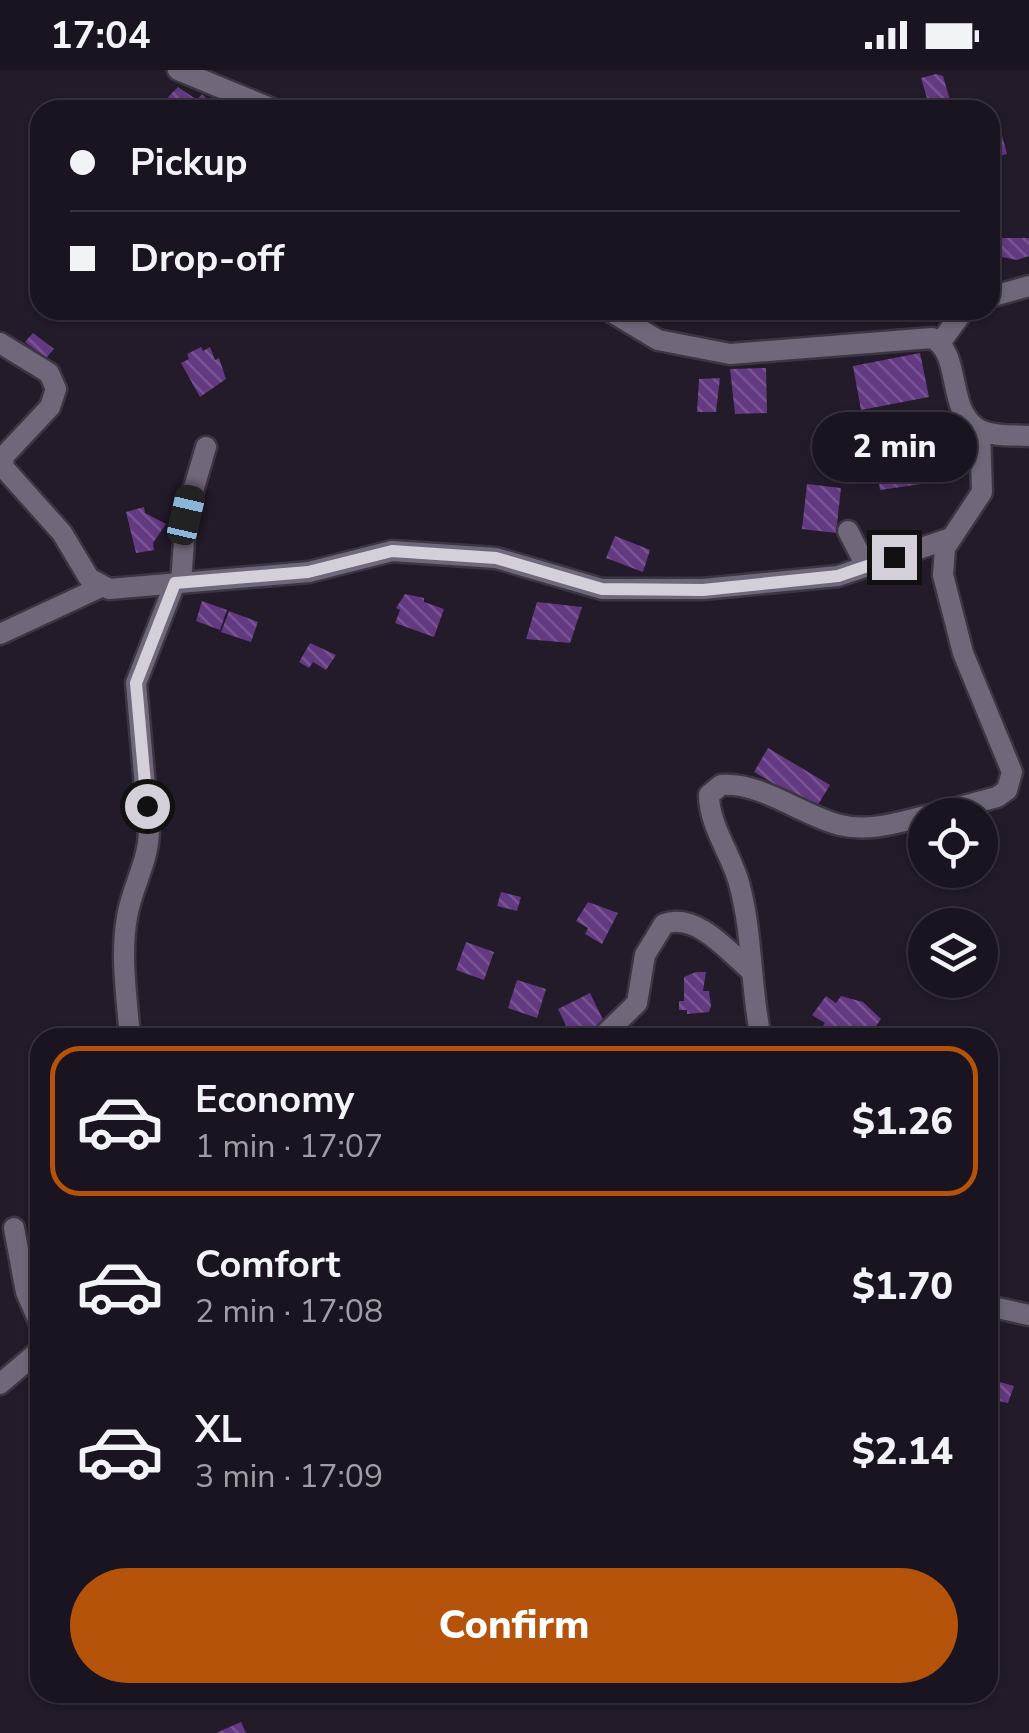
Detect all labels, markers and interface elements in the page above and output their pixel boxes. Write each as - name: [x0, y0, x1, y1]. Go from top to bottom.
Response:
- text: 17:04: [50, 10, 151, 61]
- text: Pickup: [130, 137, 248, 188]
- text: Drop-off: [130, 233, 284, 284]
- callout: 2 min: [812, 412, 976, 482]
- text: 2 min: [852, 425, 937, 468]
- car: [165, 482, 207, 548]
- route end: [872, 535, 917, 580]
- route start: [125, 784, 170, 829]
- map controls: [908, 798, 998, 998]
- button: locate: [908, 798, 998, 888]
- button: layers: [908, 908, 998, 998]
- text: Economy: [195, 1074, 354, 1125]
- icon: car: [75, 1076, 165, 1166]
- text: $1.26: [852, 1096, 953, 1147]
- text: 1 min · 17:07: [195, 1125, 383, 1168]
- text: Comfort: [195, 1239, 340, 1290]
- icon: car: [75, 1241, 165, 1331]
- text: $1.70: [852, 1261, 953, 1312]
- text: 2 min · 17:08: [195, 1290, 383, 1333]
- text: XL: [195, 1404, 242, 1455]
- icon: car: [75, 1406, 165, 1496]
- text: $2.14: [852, 1426, 953, 1477]
- text: 3 min · 17:09: [195, 1455, 383, 1498]
- button: Confirm: [70, 1568, 958, 1683]

